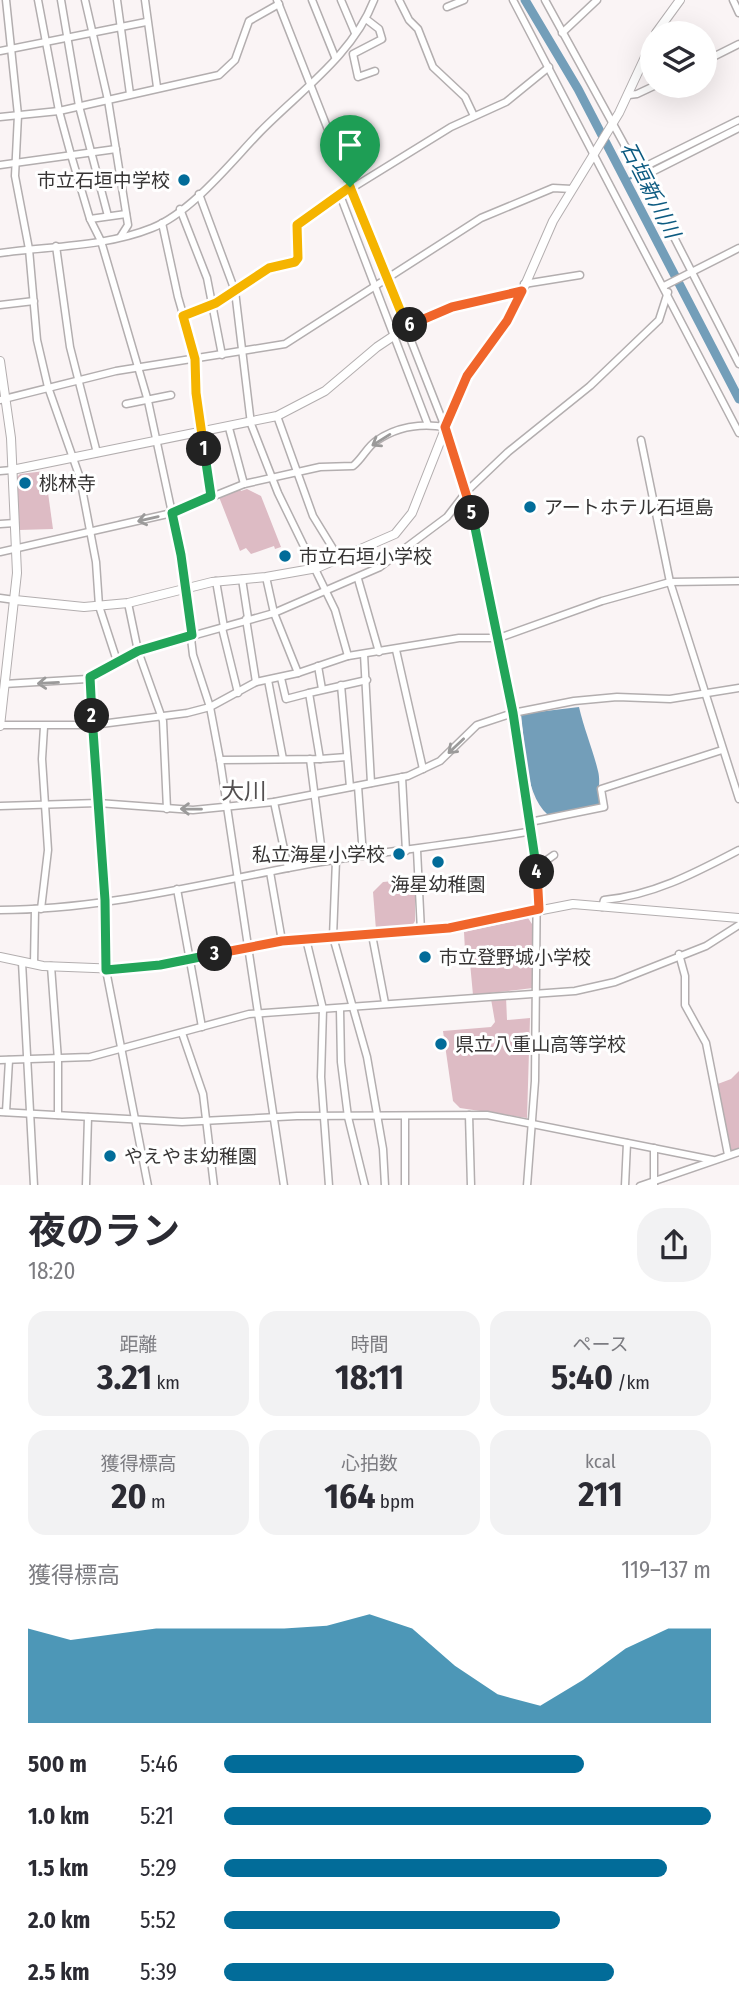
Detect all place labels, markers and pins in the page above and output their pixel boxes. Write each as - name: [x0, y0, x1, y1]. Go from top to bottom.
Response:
- pin: [320, 115, 380, 187]
- place label: 市立石垣中学校: [37, 169, 170, 192]
- marker: 市立石垣中学校: [176, 172, 192, 188]
- pin: 6: [392, 308, 428, 342]
- pin: 1: [186, 432, 222, 466]
- place label: 桃林寺: [39, 472, 96, 495]
- marker: 桃林寺: [17, 475, 33, 491]
- pin: 5: [454, 496, 490, 530]
- place label: アートホテル石垣島: [544, 496, 714, 519]
- marker: アートホテル石垣島: [522, 499, 538, 515]
- place label: 市立石垣小学校: [299, 545, 432, 568]
- marker: 市立石垣小学校: [277, 548, 293, 564]
- pin: 2: [74, 698, 110, 734]
- place label: 私立海星小学校: [252, 843, 385, 866]
- marker: 私立海星小学校: [391, 846, 407, 862]
- marker: 海星幼稚園: [430, 854, 446, 870]
- pin: 4: [520, 854, 554, 890]
- place label: 海星幼稚園: [390, 873, 486, 896]
- pin: 3: [198, 936, 232, 972]
- place label: 市立登野城小学校: [439, 946, 591, 969]
- marker: 市立登野城小学校: [417, 949, 433, 965]
- place label: 県立八重山高等学校: [455, 1033, 626, 1056]
- marker: 県立八重山高等学校: [433, 1036, 449, 1052]
- place label: やえやま幼稚園: [124, 1145, 257, 1168]
- marker: やえやま幼稚園: [102, 1148, 118, 1164]

